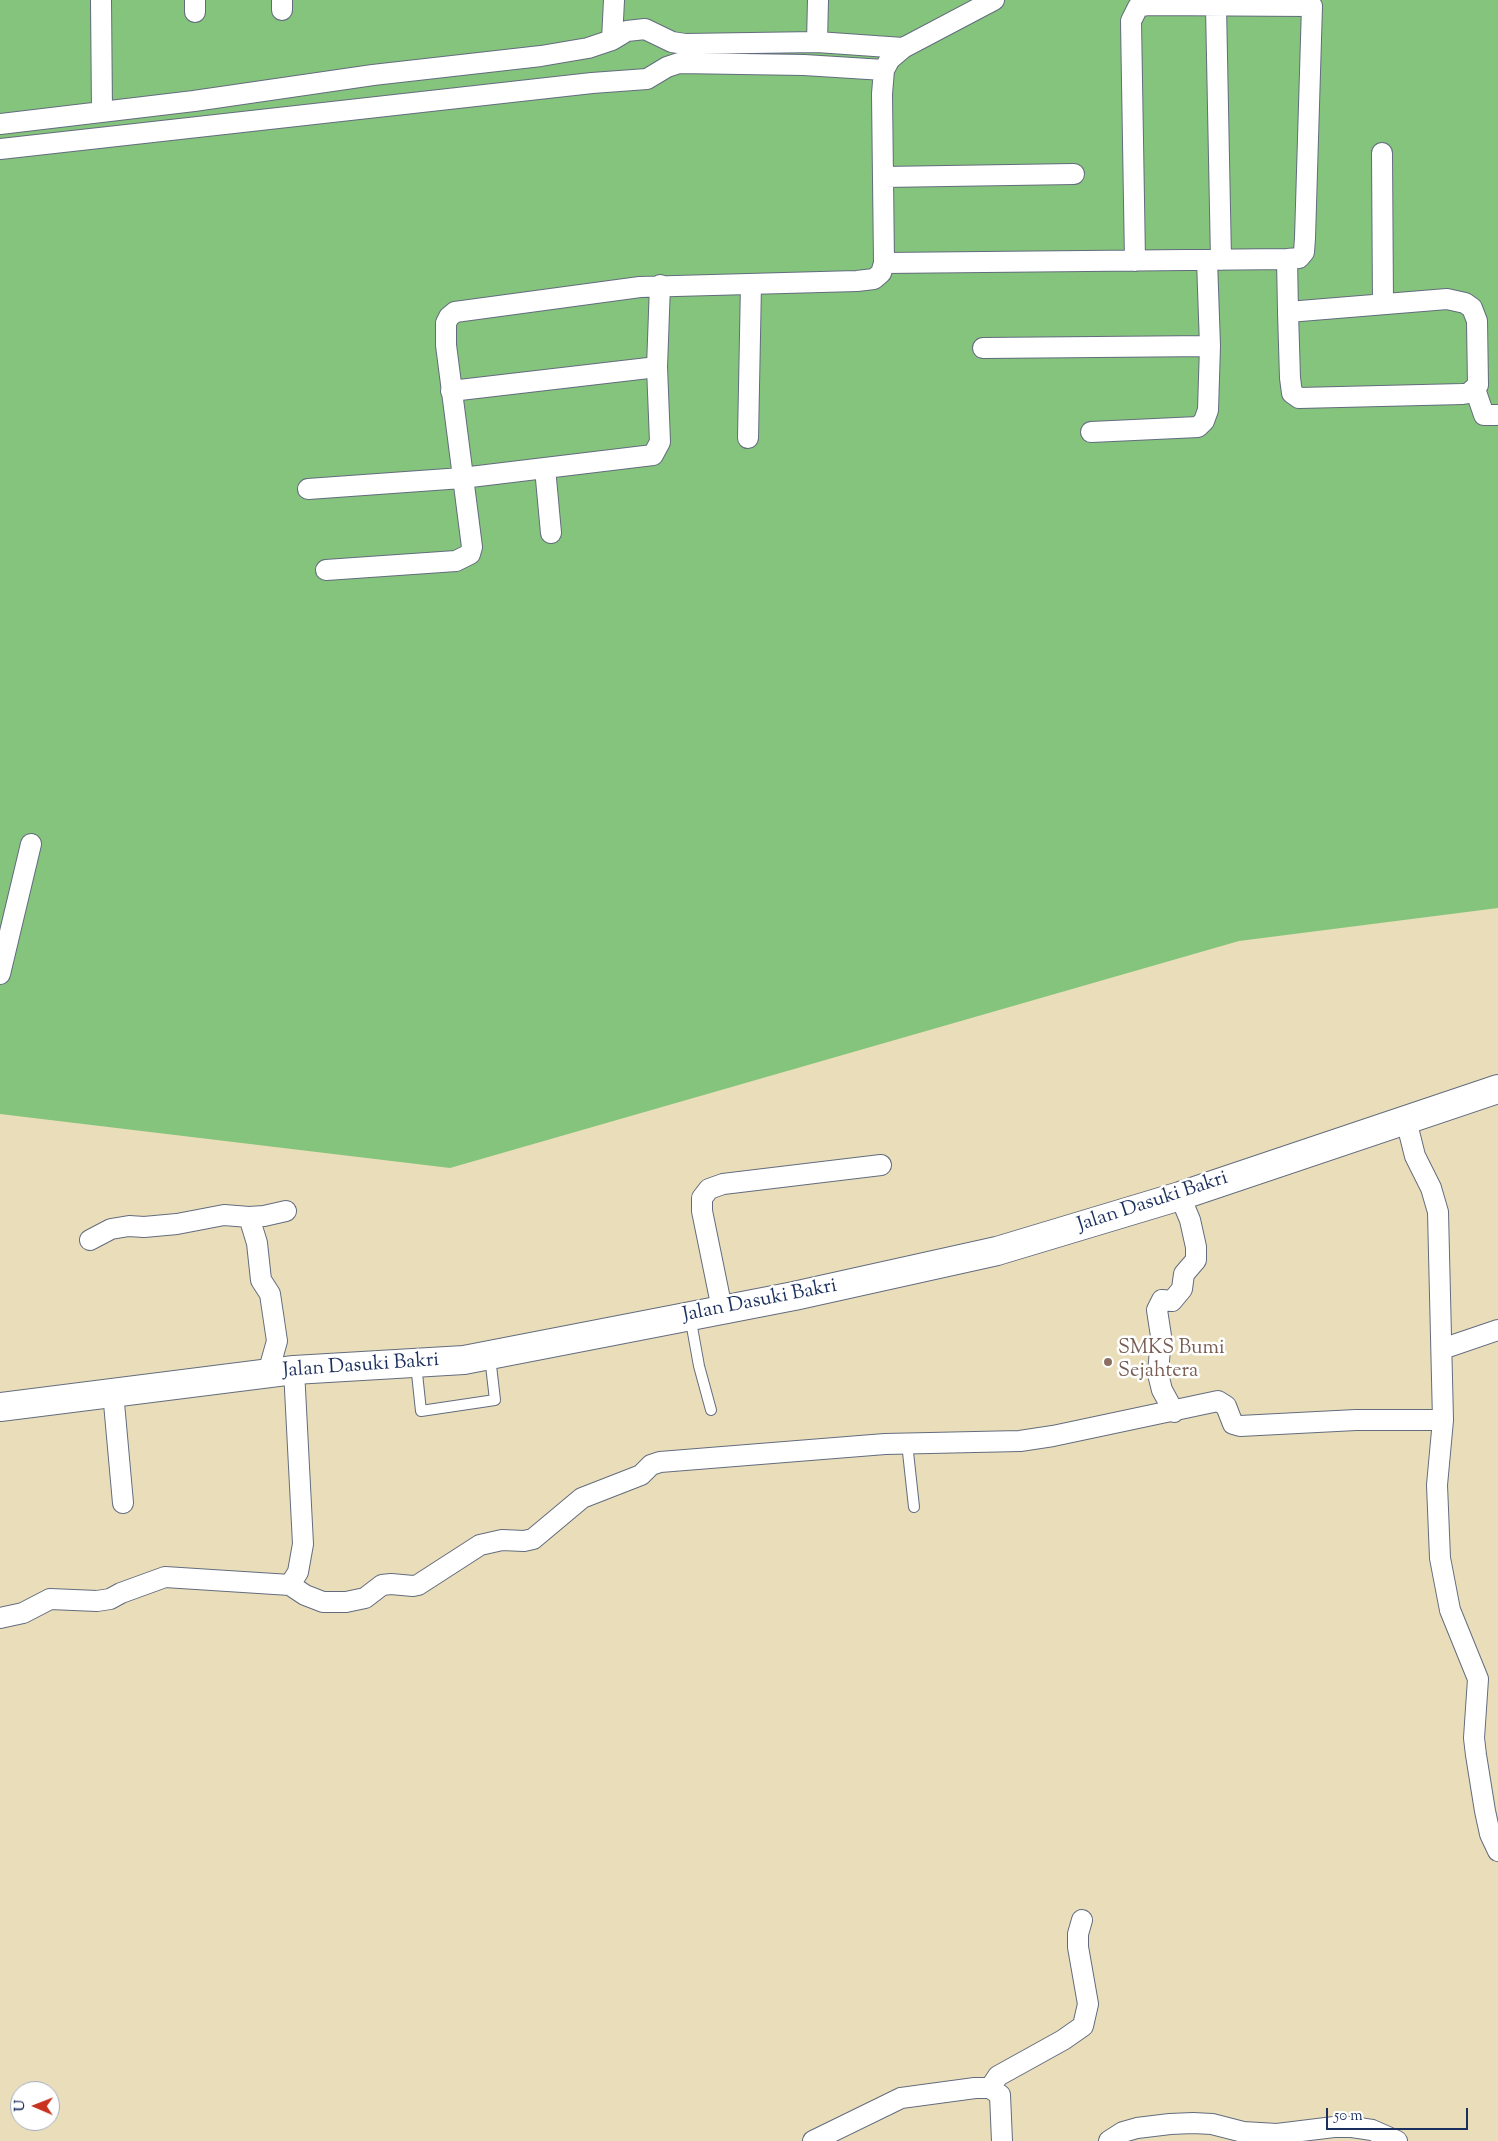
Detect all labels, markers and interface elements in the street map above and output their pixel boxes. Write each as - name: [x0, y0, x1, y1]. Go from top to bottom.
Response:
- street label: Jalan Dasuki Bakri: [1075, 1167, 1231, 1239]
- street label: Jalan Dasuki Bakri: [681, 1275, 839, 1329]
- place label: SMKS Bumi Sejahtera: [1118, 1338, 1225, 1385]
- street label: Jalan Dasuki Bakri: [282, 1350, 440, 1384]
- marker: SMKS Bumi Sejahtera: [1102, 1356, 1114, 1368]
- north arrow: [10, 2081, 60, 2131]
- scale bar: [1328, 2098, 1470, 2130]
- text: U: [11, 2100, 31, 2112]
- text: 50 m: [1334, 2106, 1363, 2127]

